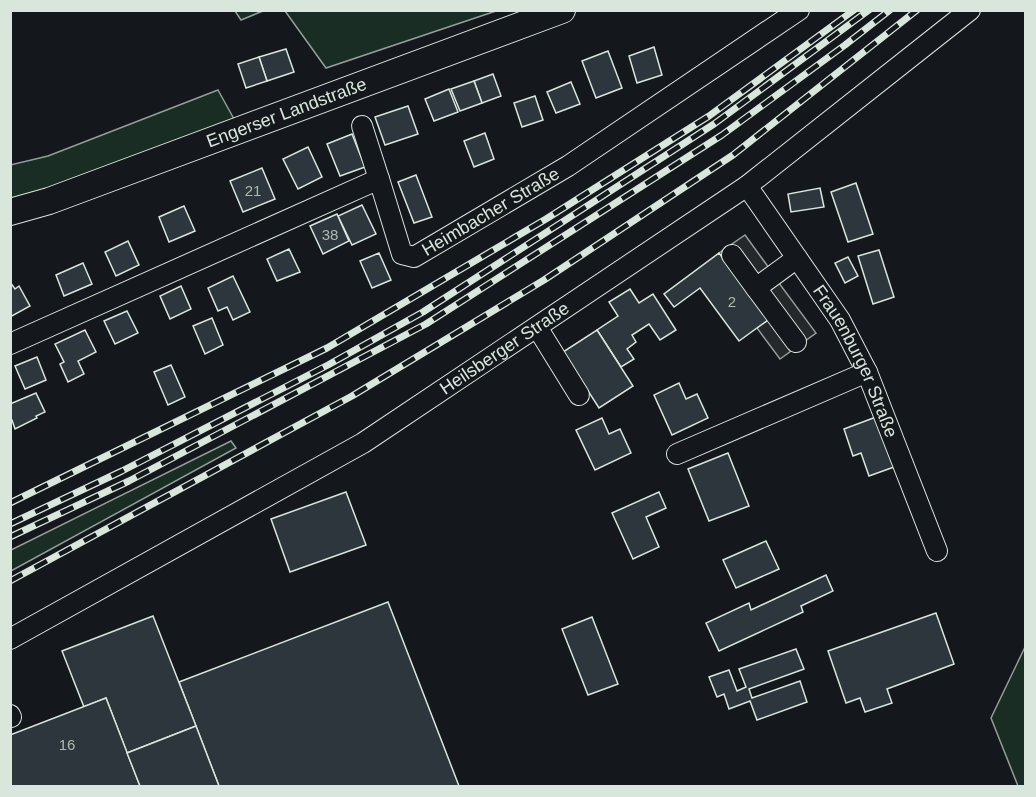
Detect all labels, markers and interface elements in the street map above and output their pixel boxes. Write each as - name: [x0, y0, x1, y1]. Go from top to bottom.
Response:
- street label: Engerser Landstraße: [204, 74, 369, 151]
- street label: Heimbacher Straße: [418, 163, 563, 260]
- house number: 21: [245, 182, 261, 199]
- house number: 38: [322, 226, 338, 243]
- street label: Frauenburger Straße: [809, 281, 902, 440]
- house number: 2: [728, 293, 736, 310]
- street label: Heilsberger Straße: [436, 298, 573, 399]
- house number: 16: [59, 736, 75, 753]

